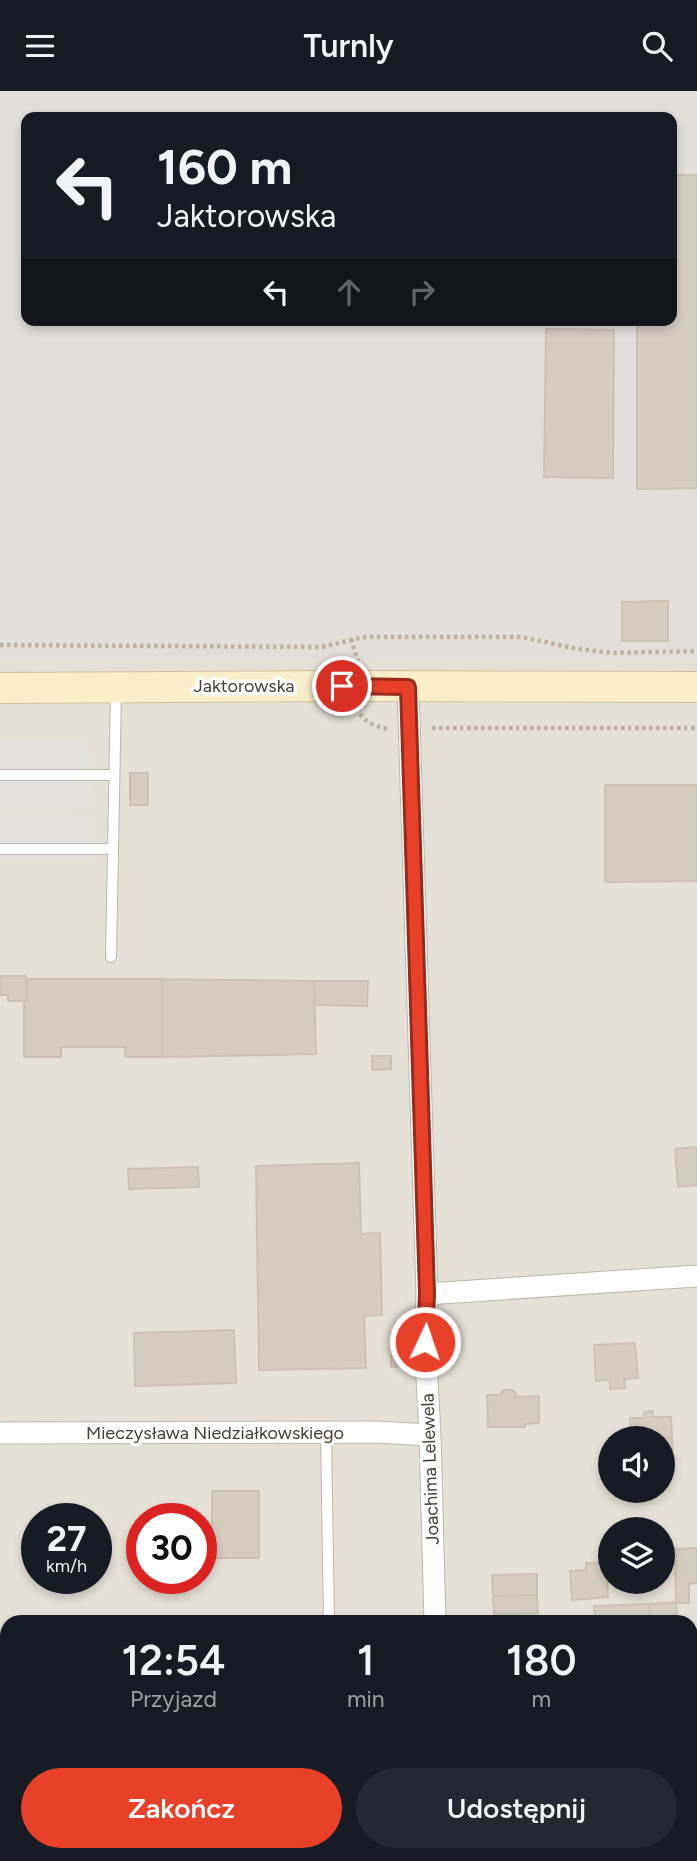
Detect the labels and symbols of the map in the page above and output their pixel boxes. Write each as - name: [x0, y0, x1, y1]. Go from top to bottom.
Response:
- pin: [312, 656, 372, 716]
- street label: Jaktorowska: [194, 675, 294, 697]
- position arrow: [388, 1305, 462, 1379]
- street label: Joachima Lelewela: [416, 1393, 444, 1545]
- street label: Mieczysława Niedziałkowskiego: [86, 1422, 344, 1444]
- speed limit sign: 30: [126, 1503, 217, 1594]

